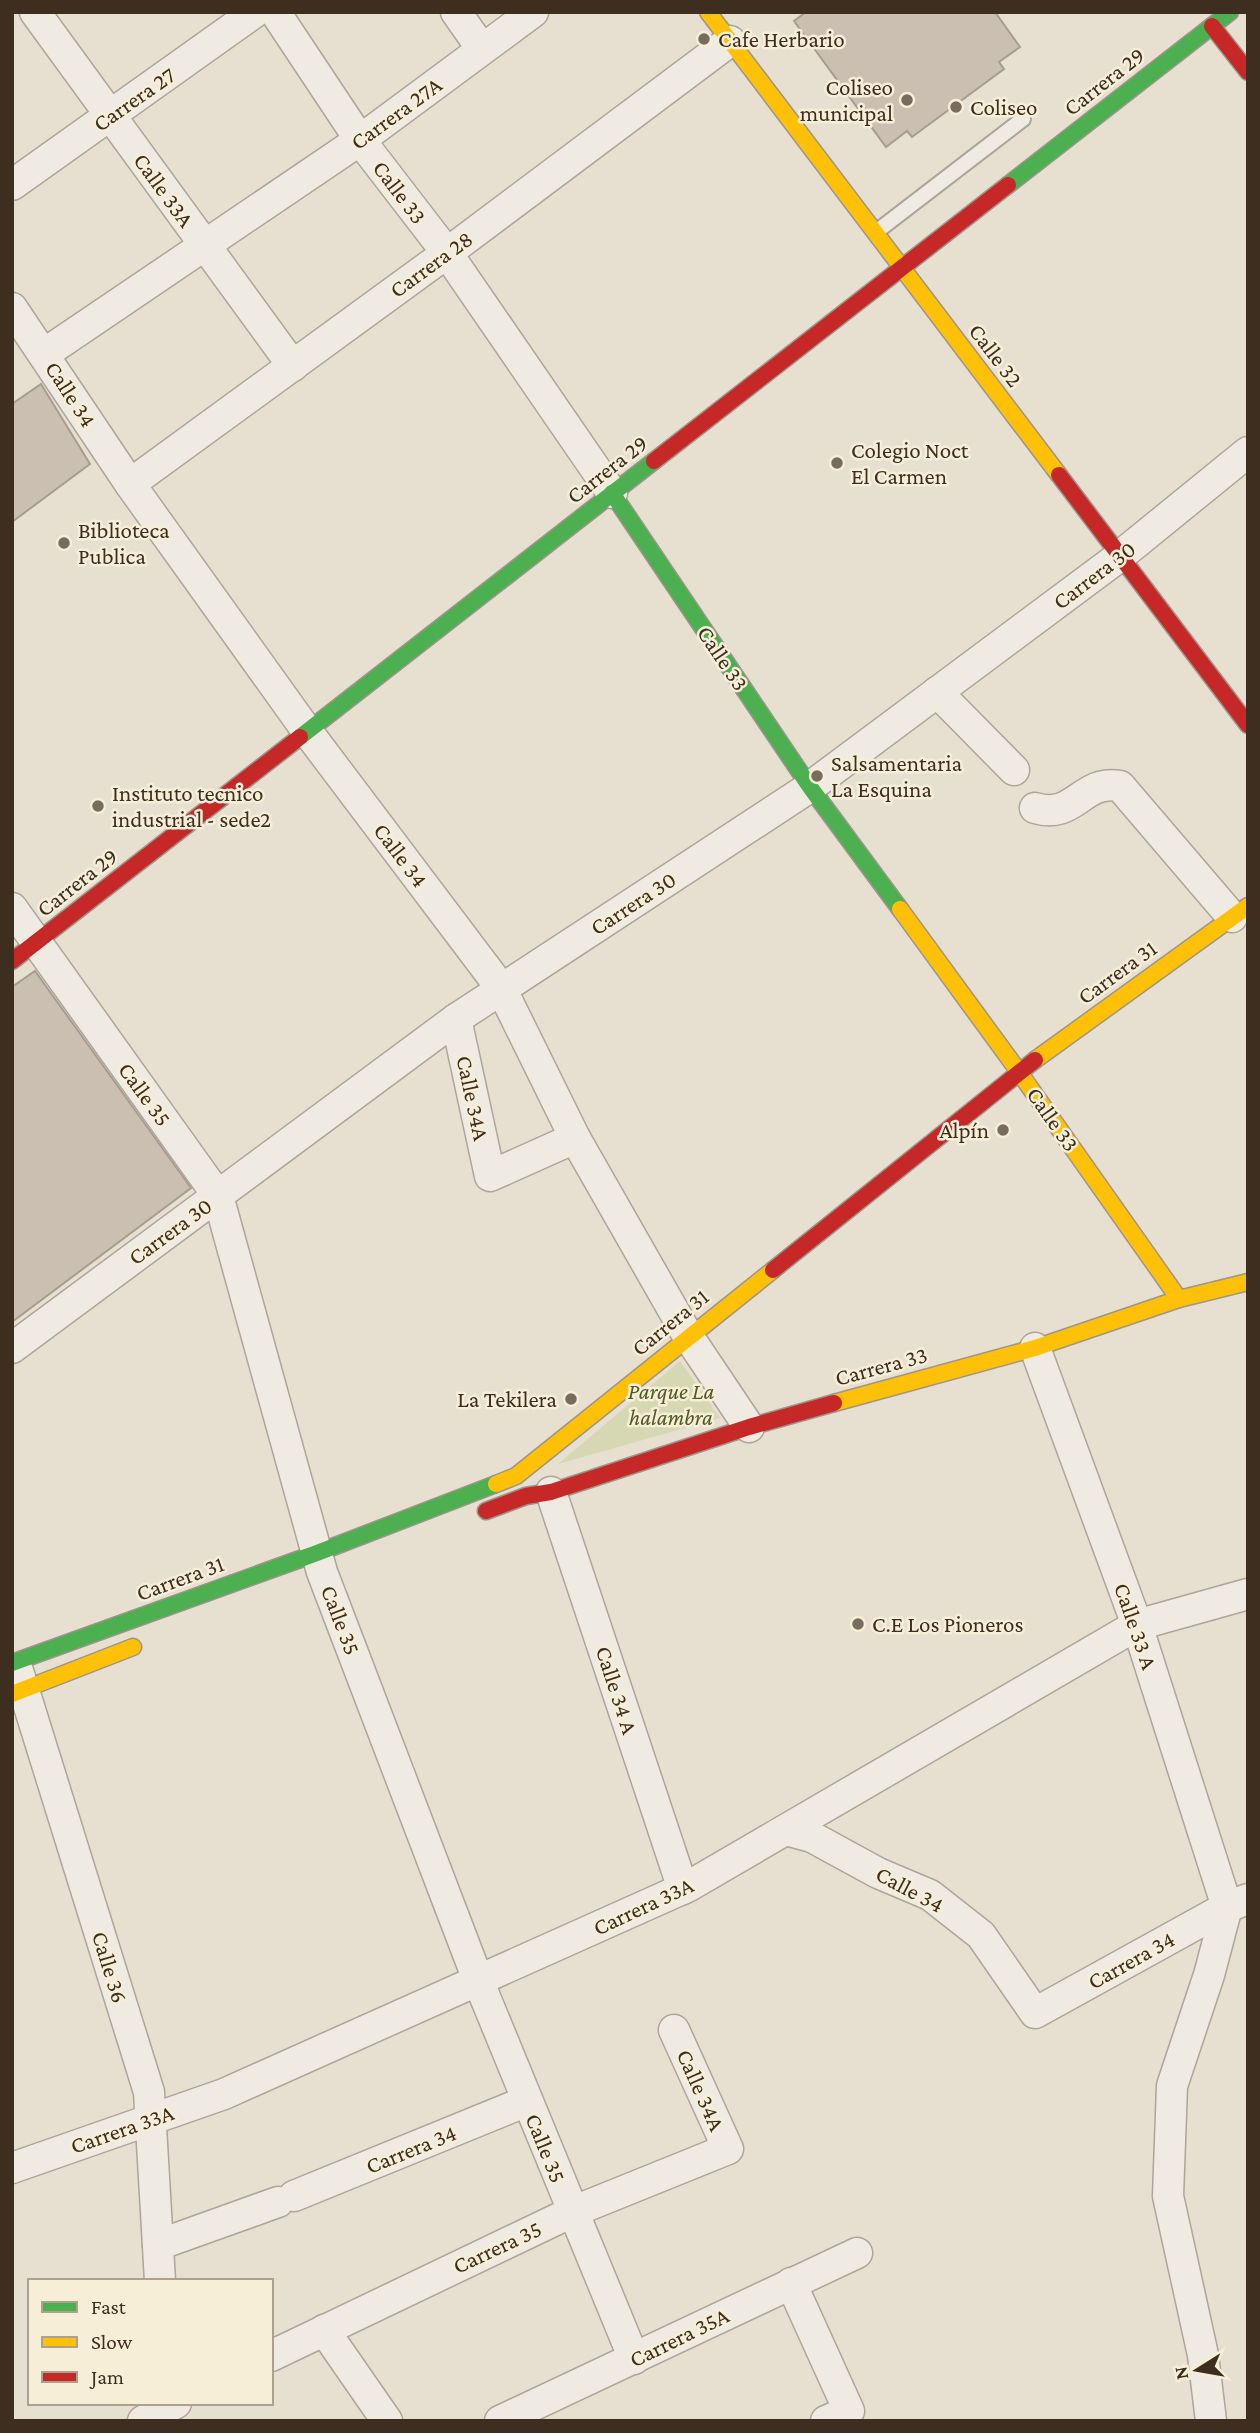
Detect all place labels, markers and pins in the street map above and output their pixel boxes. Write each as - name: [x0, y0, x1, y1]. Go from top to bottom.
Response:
- place label: Cafe Herbario: [718, 26, 845, 52]
- marker: Cafe Herbario: [696, 31, 712, 47]
- place label: Coliseo municipal: [800, 74, 893, 126]
- marker: Coliseo municipal: [899, 92, 915, 108]
- place label: Coliseo: [970, 94, 1037, 120]
- marker: Coliseo: [948, 99, 964, 115]
- place label: Colegio Noct El Carmen: [851, 437, 969, 489]
- marker: Colegio Noct El Carmen: [829, 455, 845, 471]
- place label: Biblioteca Publica: [78, 517, 170, 569]
- marker: Biblioteca Publica: [56, 535, 72, 551]
- place label: Salsamentaria La Esquina: [831, 750, 962, 802]
- marker: Salsamentaria La Esquina: [809, 768, 825, 784]
- place label: Instituto tecnico industrial - sede2: [112, 780, 271, 832]
- marker: Instituto tecnico industrial - sede2: [90, 798, 106, 814]
- place label: Alpín: [939, 1117, 989, 1143]
- marker: Alpín: [995, 1122, 1011, 1138]
- place label: La Tekilera: [457, 1386, 557, 1412]
- marker: La Tekilera: [563, 1391, 579, 1407]
- place label: C.E Los Pioneros: [872, 1611, 1023, 1637]
- marker: C.E Los Pioneros: [850, 1616, 866, 1632]

